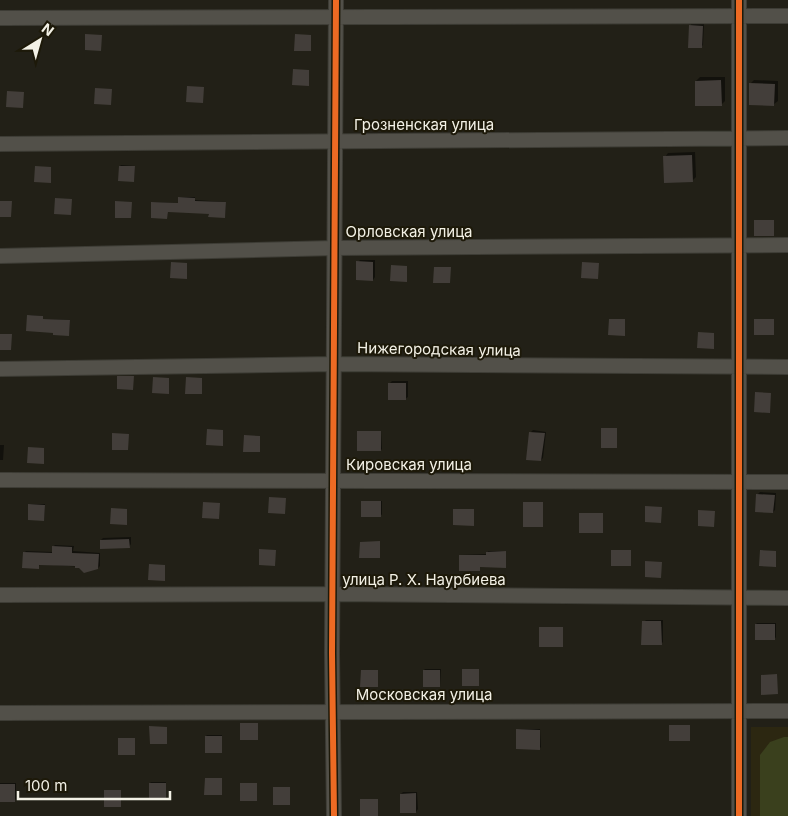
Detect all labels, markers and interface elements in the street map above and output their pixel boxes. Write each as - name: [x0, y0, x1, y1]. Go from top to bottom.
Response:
- north arrow: [15, 15, 65, 65]
- text: N: [39, 19, 58, 39]
- street label: Грозненская улица: [354, 115, 494, 134]
- street label: Орловская улица: [345, 222, 473, 241]
- street label: Нижегородская улица: [357, 338, 521, 360]
- street label: Кировская улица: [346, 455, 472, 474]
- street label: улица Р. Х. Наурбиева: [342, 570, 506, 589]
- street label: Московская улица: [356, 685, 492, 704]
- scale bar: [18, 768, 170, 800]
- text: 100 m: [25, 776, 67, 795]

